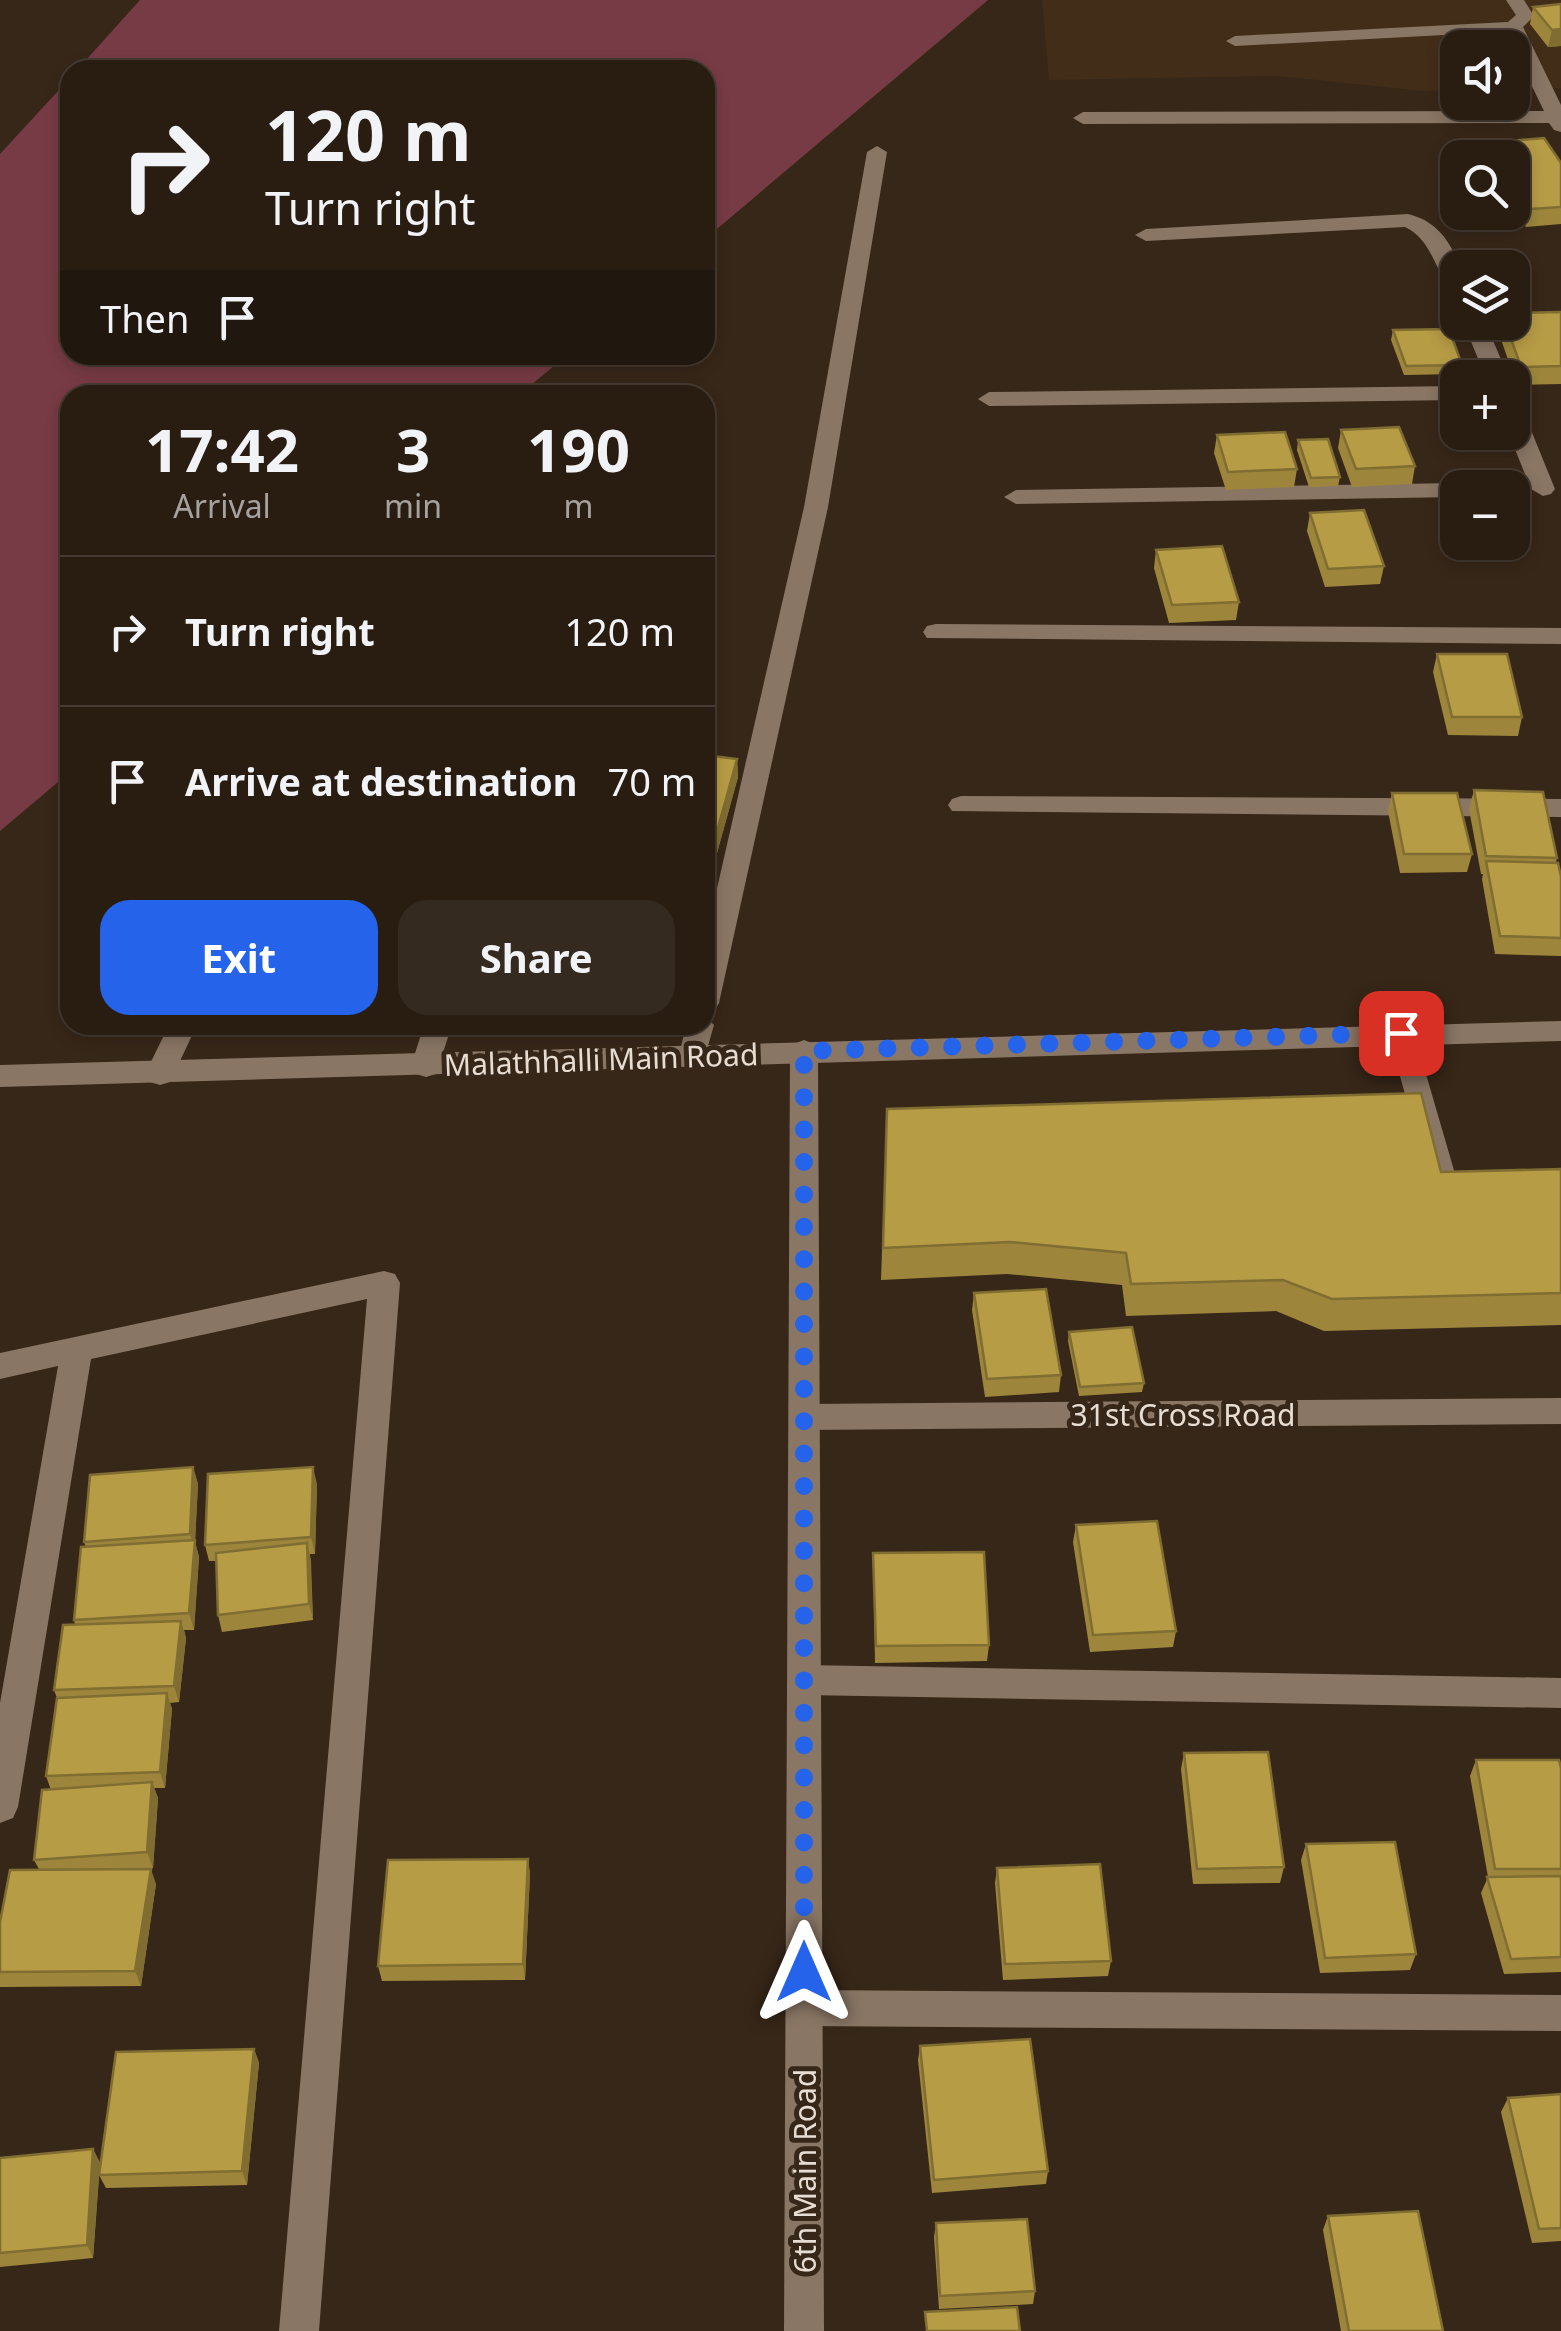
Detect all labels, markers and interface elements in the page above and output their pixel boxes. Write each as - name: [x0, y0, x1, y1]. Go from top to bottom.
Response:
- map controls: [1440, 30, 1530, 560]
- button: sound: [1440, 30, 1530, 120]
- text: 120 m: [265, 86, 472, 182]
- icon: right: [100, 100, 230, 230]
- button: search: [1440, 140, 1530, 230]
- text: Turn right: [265, 177, 476, 238]
- button: layers: [1440, 250, 1530, 340]
- icon: arrive: [210, 290, 265, 345]
- text: Then: [100, 292, 190, 344]
- button: +: [1440, 360, 1530, 450]
- text: 17:42: [145, 408, 299, 490]
- text: 3: [396, 408, 430, 490]
- text: 190: [527, 408, 630, 490]
- button: −: [1440, 470, 1530, 560]
- text: Arrival: [173, 484, 271, 527]
- text: min: [384, 484, 442, 527]
- text: m: [564, 484, 593, 527]
- icon: right: [100, 604, 155, 659]
- text: Turn right: [185, 605, 375, 657]
- text: 120 m: [564, 605, 675, 657]
- icon: arrive: [100, 754, 155, 809]
- text: Arrive at destination: [185, 755, 577, 807]
- text: 70 m: [607, 755, 696, 807]
- button: Exit: [100, 900, 378, 1015]
- button: Share: [398, 900, 675, 1015]
- pin: [1359, 991, 1444, 1076]
- icon: arrive: [1374, 1006, 1429, 1061]
- street label: Malathhalli Main Road: [443, 1033, 759, 1085]
- street label: 31st Cross Road: [1071, 1394, 1295, 1435]
- position arrow: [752, 1920, 856, 2024]
- street label: 6th Main Road: [784, 2069, 825, 2273]

